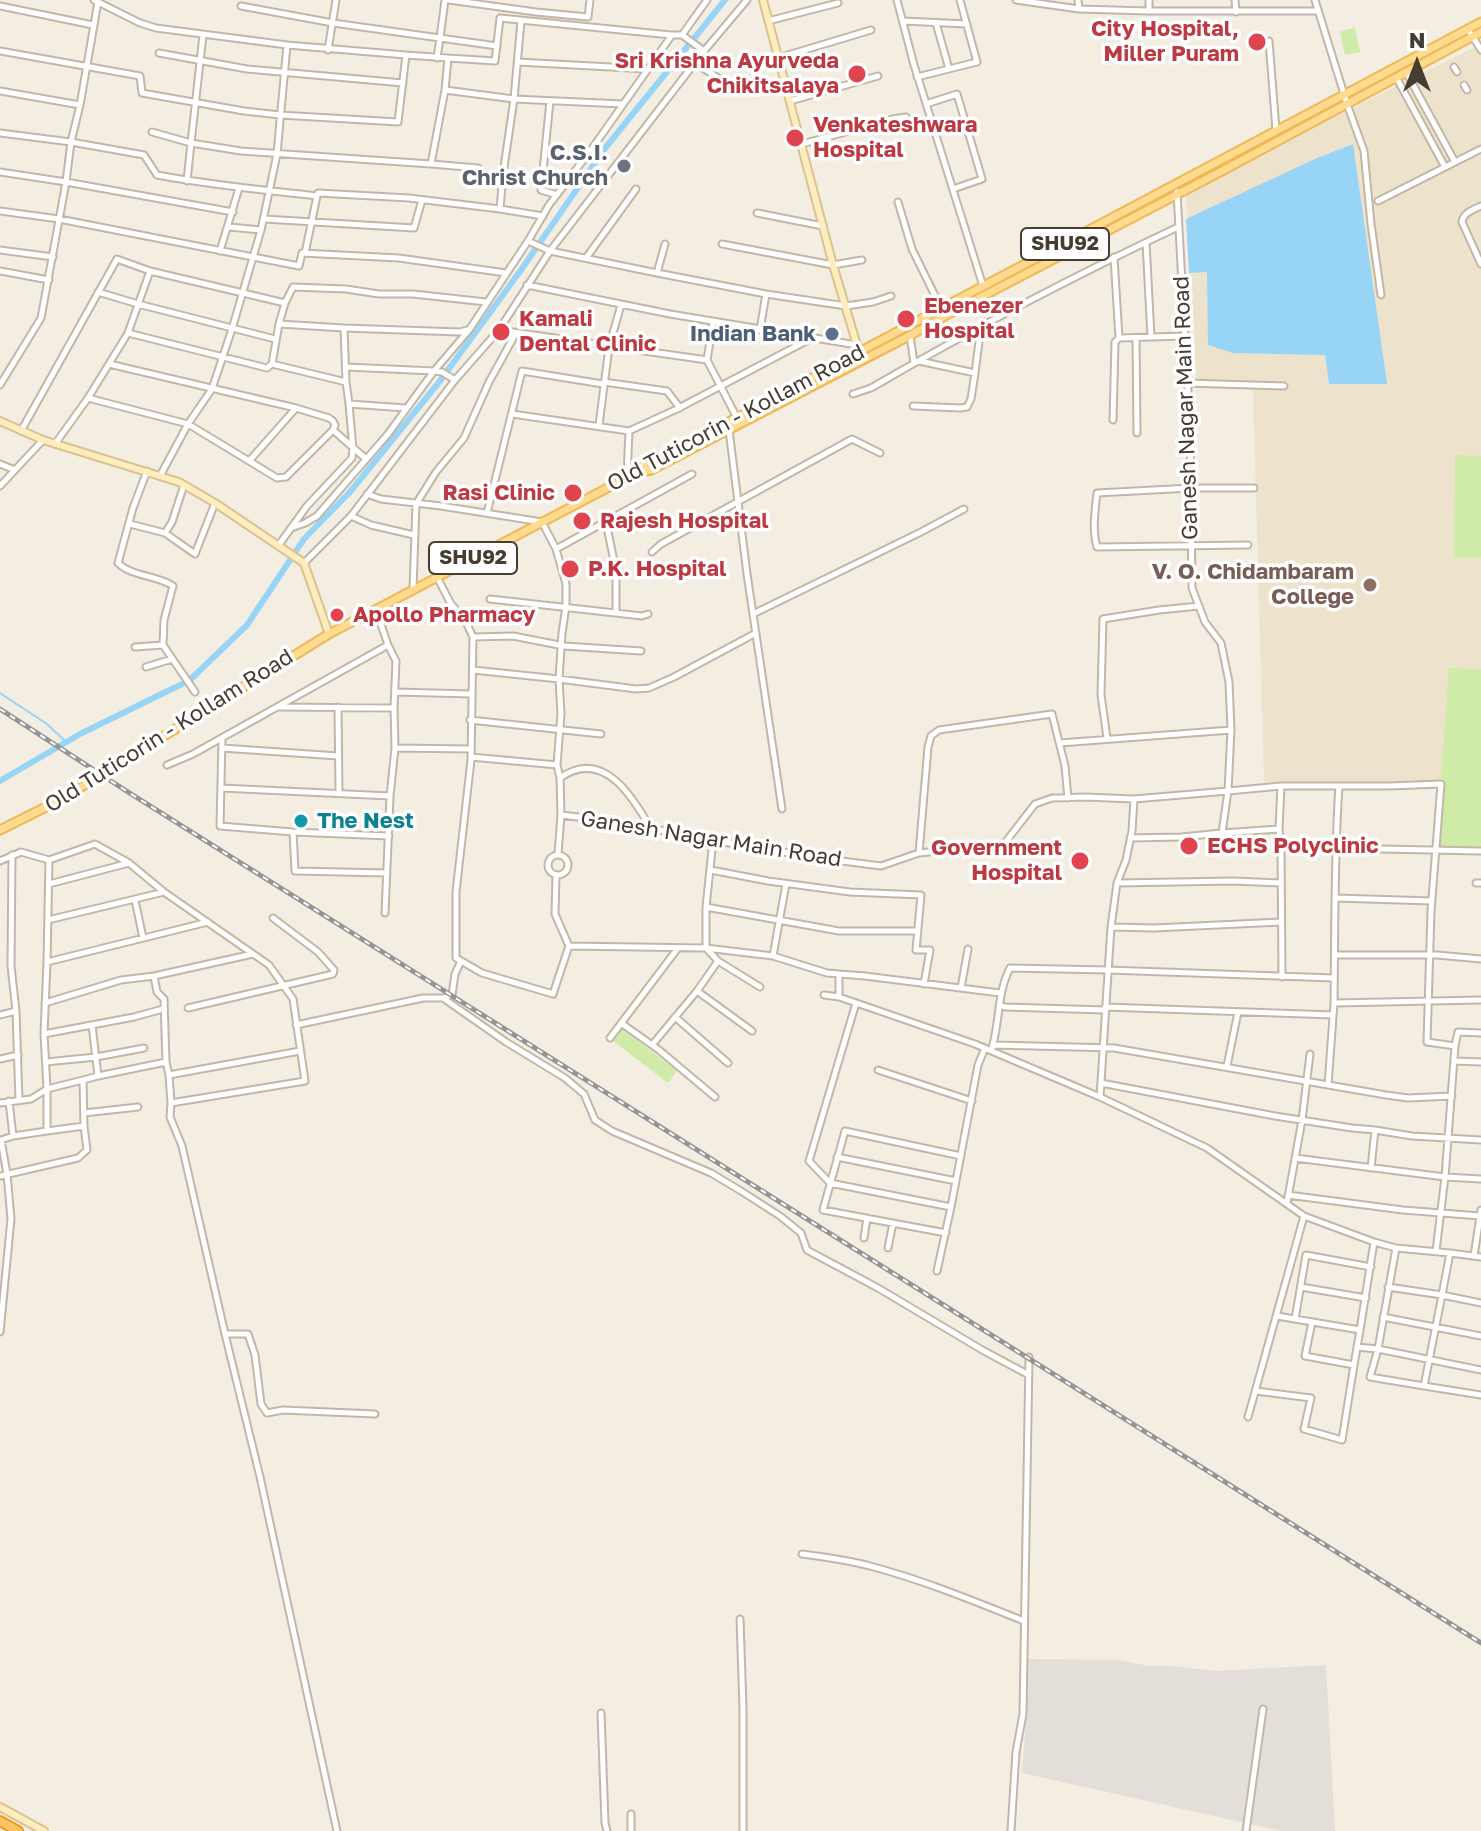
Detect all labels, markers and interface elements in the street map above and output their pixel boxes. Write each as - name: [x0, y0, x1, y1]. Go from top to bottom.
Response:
- place label: City Hospital, Miller Puram: [1091, 16, 1239, 68]
- north arrow: [1377, 24, 1457, 104]
- text: N: [1409, 26, 1425, 53]
- marker: City Hospital, Miller Puram: [1246, 31, 1268, 53]
- place label: Sri Krishna Ayurveda Chikitsalaya: [615, 48, 839, 100]
- marker: Sri Krishna Ayurveda Chikitsalaya: [846, 63, 868, 85]
- place label: Venkateshwara Hospital: [813, 112, 978, 164]
- marker: Venkateshwara Hospital: [784, 127, 806, 149]
- place label: C.S.I. Christ Church: [462, 140, 608, 192]
- marker: C.S.I. Christ Church: [615, 157, 633, 175]
- road number: SHU92: [1021, 228, 1109, 260]
- street label: Ganesh Nagar Main Road: [1168, 275, 1204, 541]
- place label: Ebenezer Hospital: [924, 293, 1023, 344]
- place label: Kamali Dental Clinic: [519, 306, 656, 358]
- marker: Ebenezer Hospital: [895, 308, 917, 330]
- marker: Kamali Dental Clinic: [490, 321, 512, 343]
- place label: Indian Bank: [690, 321, 816, 347]
- marker: Indian Bank: [823, 325, 841, 343]
- street label: Old Tuticorin - Kollam Road: [603, 339, 869, 497]
- place label: Rasi Clinic: [442, 480, 555, 506]
- marker: Rasi Clinic: [562, 482, 584, 504]
- place label: Rajesh Hospital: [600, 508, 769, 534]
- marker: Rajesh Hospital: [571, 510, 593, 532]
- road number: SHU92: [429, 542, 517, 574]
- place label: P.K. Hospital: [588, 556, 726, 582]
- marker: P.K. Hospital: [559, 558, 581, 580]
- place label: V. O. Chidambaram College: [1152, 559, 1354, 610]
- marker: V. O. Chidambaram College: [1361, 576, 1379, 594]
- place label: Apollo Pharmacy: [353, 602, 536, 628]
- marker: Apollo Pharmacy: [328, 606, 346, 624]
- street label: Old Tuticorin - Kollam Road: [40, 644, 298, 818]
- street label: Ganesh Nagar Main Road: [578, 805, 844, 873]
- place label: The Nest: [317, 808, 414, 834]
- marker: The Nest: [292, 812, 310, 830]
- place label: ECHS Polyclinic: [1207, 833, 1379, 859]
- place label: Government Hospital: [931, 835, 1062, 886]
- marker: ECHS Polyclinic: [1178, 835, 1200, 857]
- marker: Government Hospital: [1069, 850, 1091, 872]

